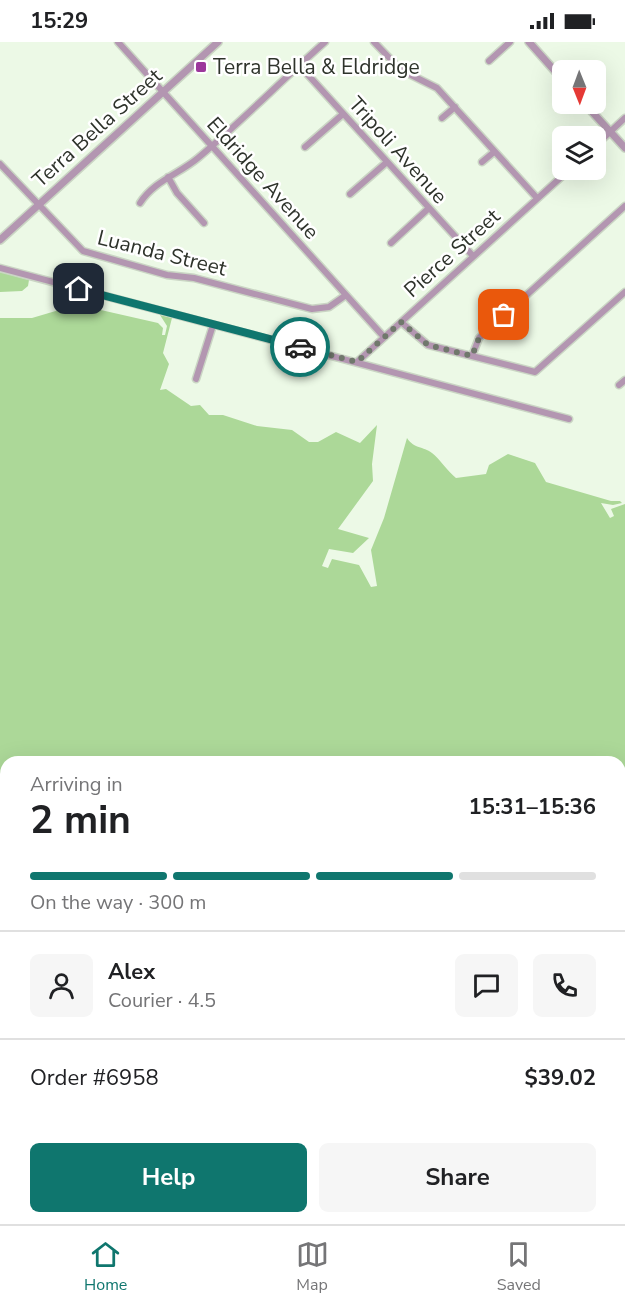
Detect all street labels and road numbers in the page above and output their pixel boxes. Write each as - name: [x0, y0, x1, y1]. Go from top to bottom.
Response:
- street label: Terra Bella Street: [26, 62, 168, 194]
- street label: Tripoli Avenue: [342, 90, 454, 210]
- street label: Eldridge Avenue: [201, 111, 325, 245]
- street label: Pierce Street: [398, 202, 506, 304]
- street label: Luanda Street: [95, 223, 230, 283]

